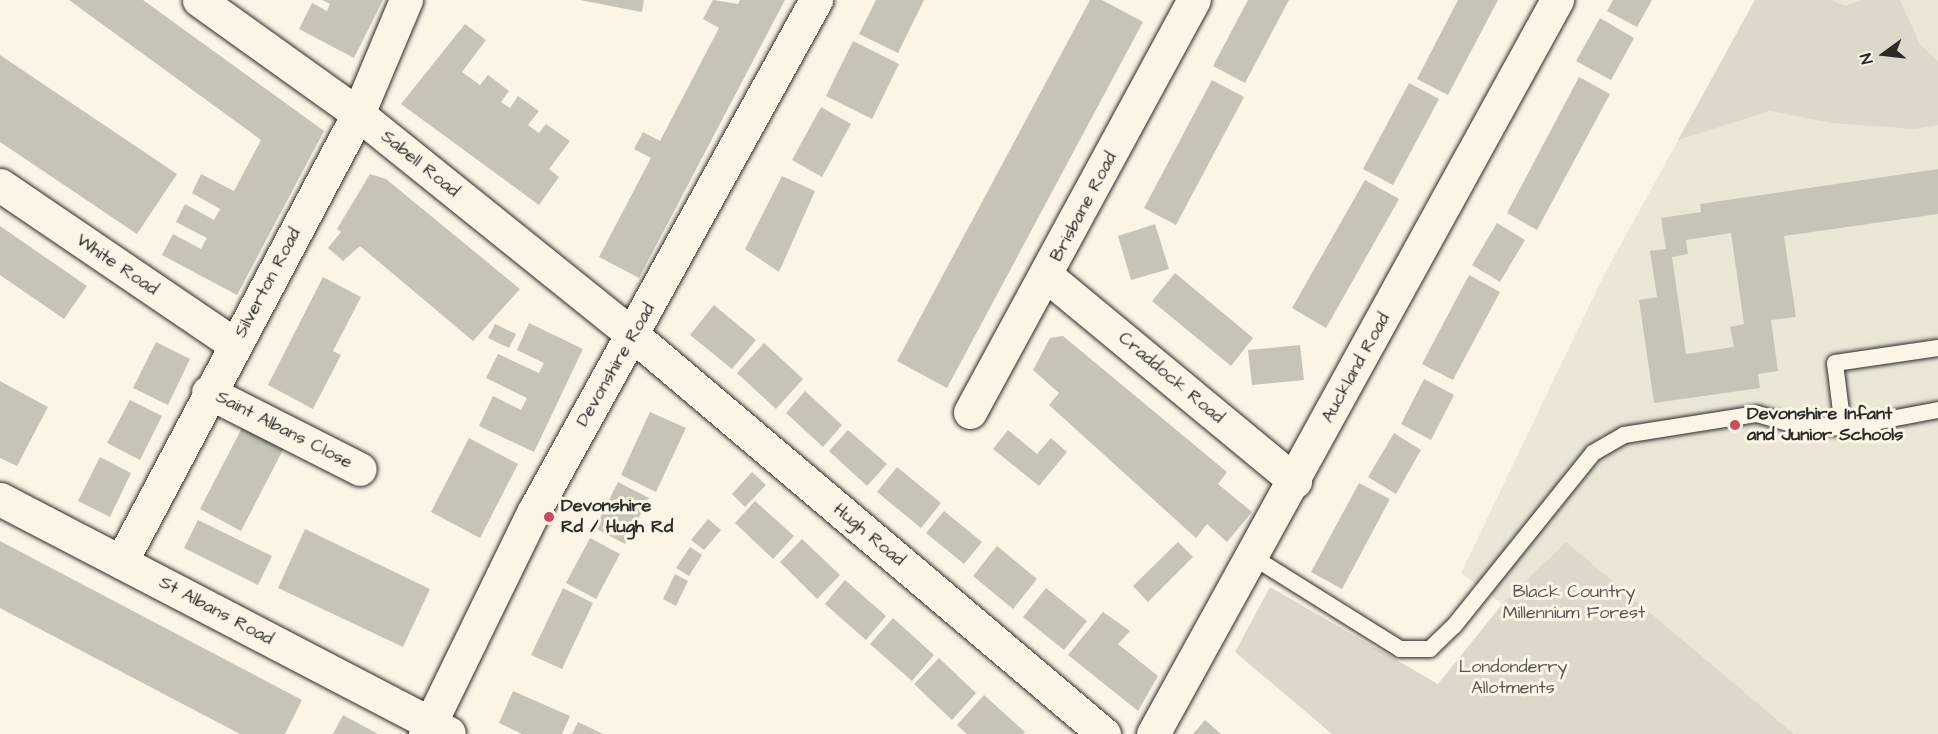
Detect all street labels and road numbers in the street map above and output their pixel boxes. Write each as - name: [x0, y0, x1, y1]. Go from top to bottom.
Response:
- street label: Sabell Road: [376, 126, 464, 202]
- street label: Brisbane Road: [1046, 148, 1122, 266]
- street label: Silverton Road: [230, 224, 306, 342]
- street label: White Road: [72, 230, 162, 300]
- street label: Devonshire Road: [572, 300, 660, 430]
- street label: Auckland Road: [1317, 309, 1395, 427]
- street label: Craddock Road: [1114, 327, 1228, 429]
- street label: Saint Albans Close: [212, 386, 356, 474]
- street label: Hugh Road: [829, 499, 909, 571]
- street label: St Albans Road: [155, 572, 277, 650]

